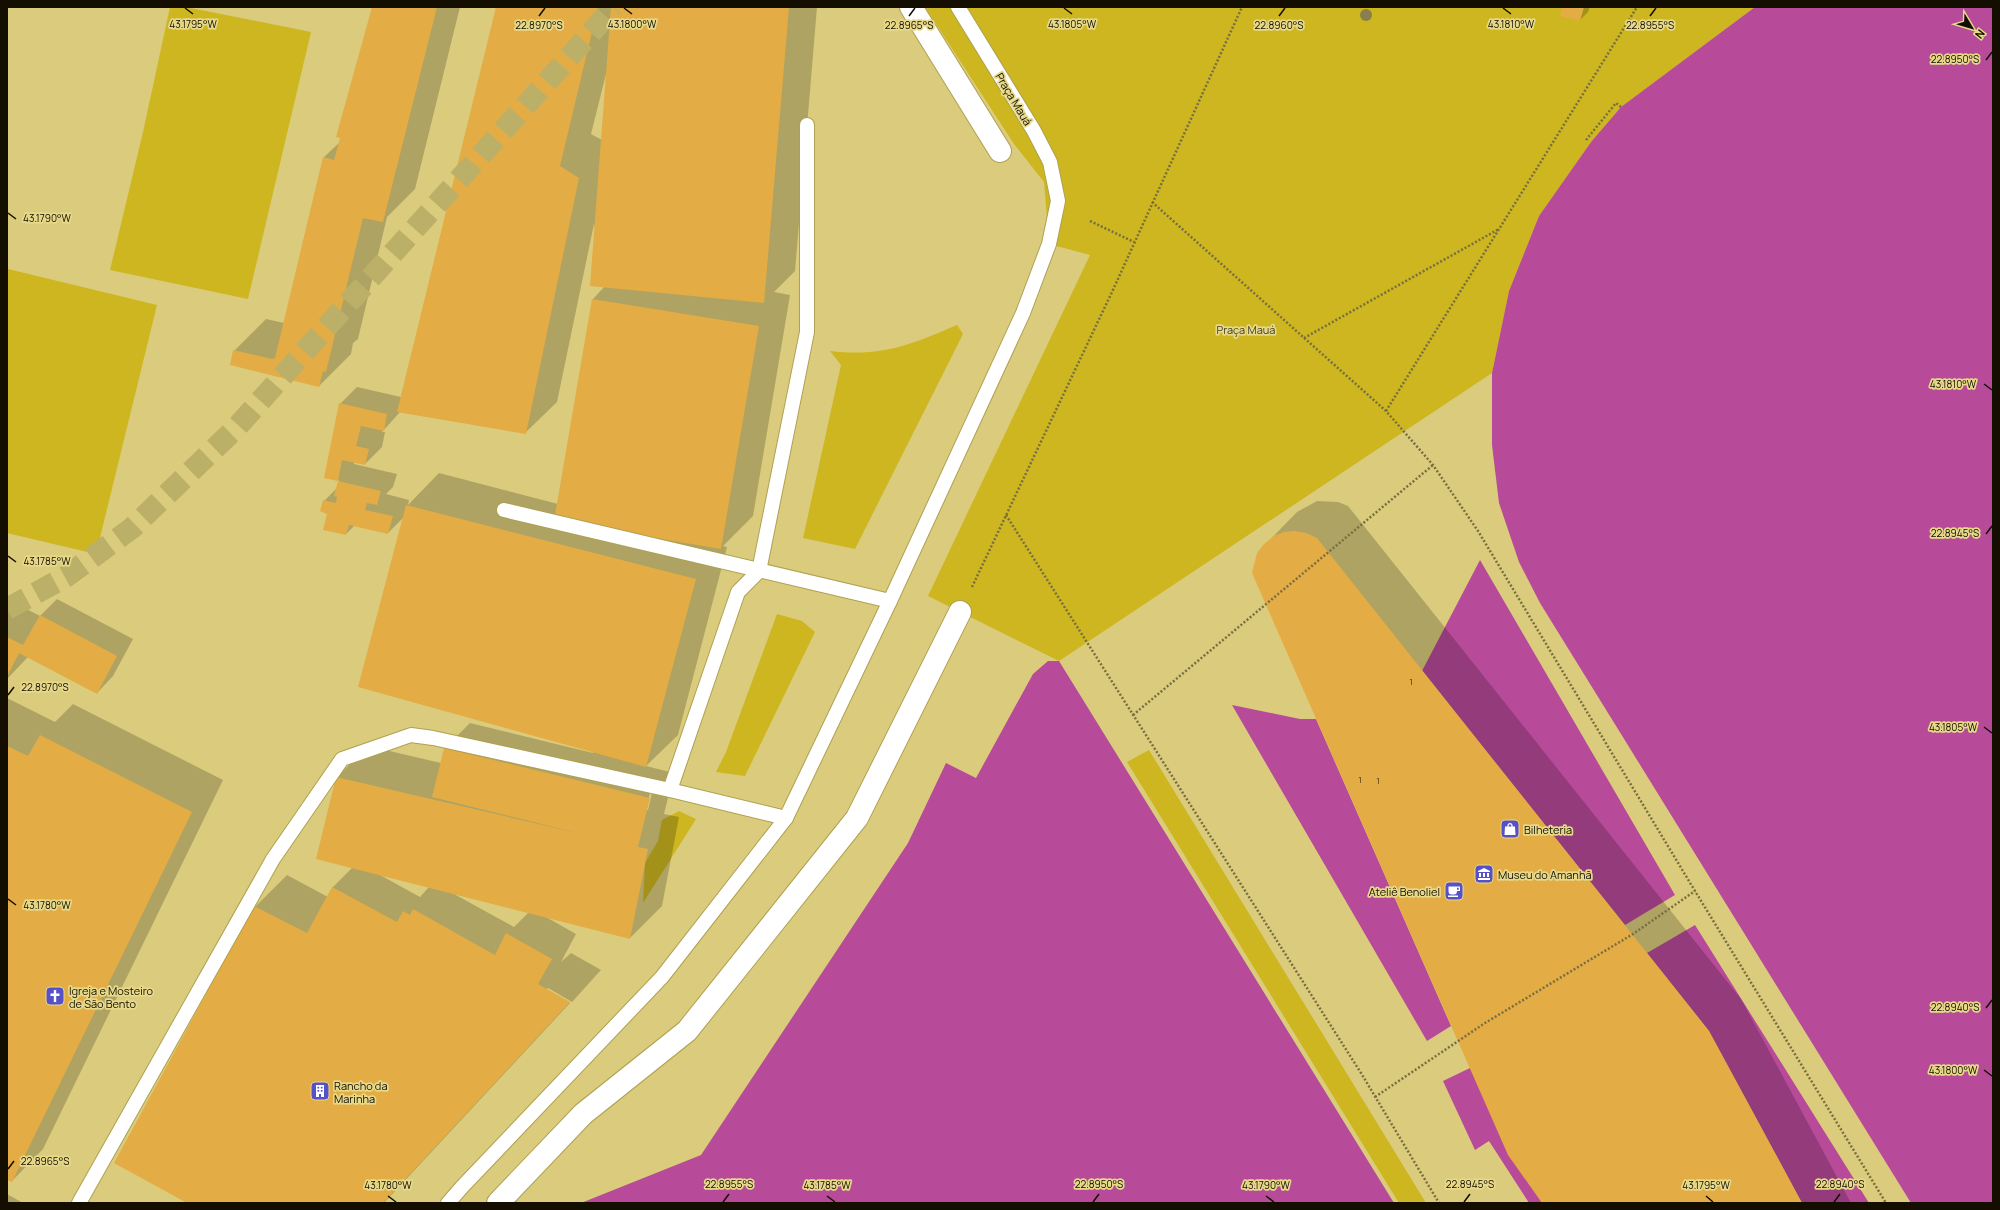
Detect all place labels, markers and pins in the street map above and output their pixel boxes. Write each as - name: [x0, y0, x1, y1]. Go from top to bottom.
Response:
- shop icon: Bilheteria: [1499, 818, 1521, 840]
- place label: Bilheteria: [1524, 822, 1572, 837]
- museum icon: Museu do Amanhã: [1473, 863, 1495, 885]
- place label: Museu do Amanhã: [1498, 867, 1592, 882]
- cafe icon: Ateliê Benoliel: [1443, 880, 1465, 902]
- place label: Ateliê Benoliel: [1369, 884, 1440, 899]
- place label: Igreja e Mosteiro de São Bento: [69, 983, 154, 1011]
- church icon: Igreja e Mosteiro de São Bento: [44, 985, 66, 1007]
- place label: Rancho da Marinha: [334, 1078, 388, 1106]
- building icon: Rancho da Marinha: [309, 1080, 331, 1102]

